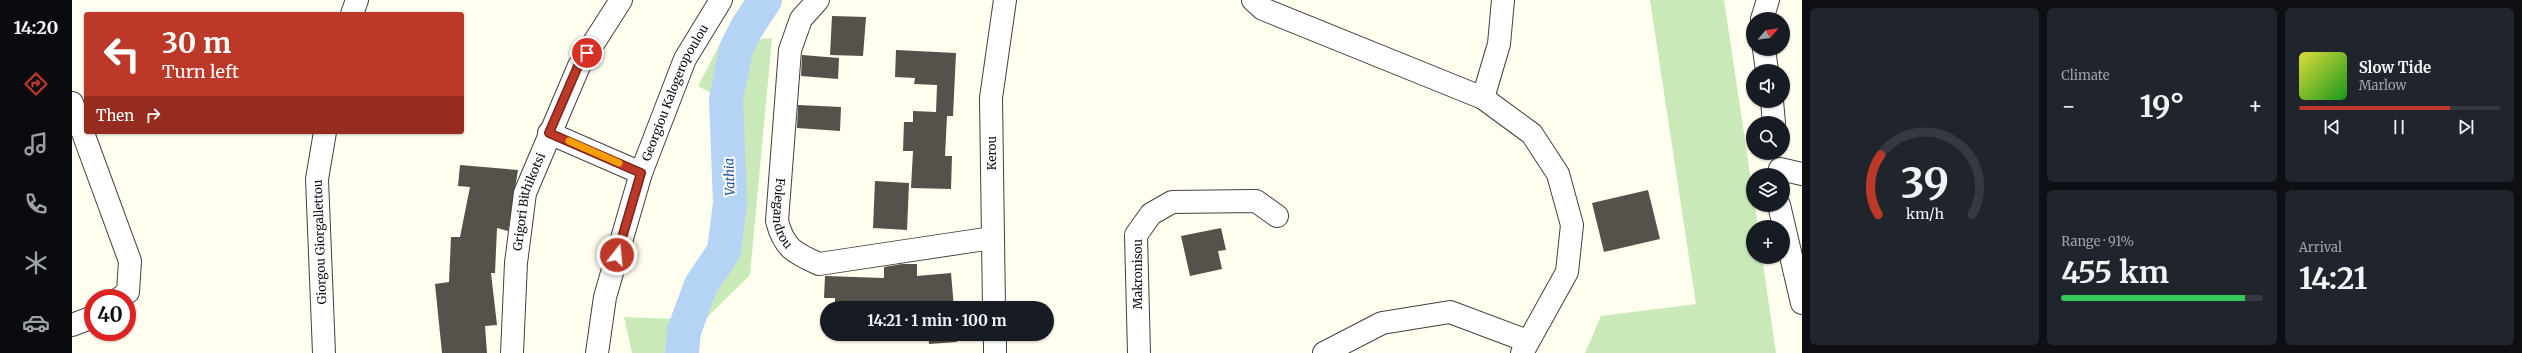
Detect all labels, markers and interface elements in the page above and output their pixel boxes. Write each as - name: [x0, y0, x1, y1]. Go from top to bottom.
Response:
- north arrow: [1746, 12, 1790, 56]
- map controls: [1746, 12, 1790, 264]
- text: 14:20: [13, 16, 59, 39]
- street label: Georgiou Kalogeropoulou: [638, 21, 712, 163]
- text: 30 m: [162, 25, 231, 61]
- icon: left: [96, 28, 148, 80]
- pin: [570, 36, 604, 70]
- icon: arrive: [576, 42, 598, 64]
- text: Slow Tide: [2359, 58, 2431, 77]
- text: Turn left: [162, 60, 239, 83]
- button: sound: [1746, 64, 1790, 108]
- text: Climate: [2061, 67, 2109, 84]
- icon: directions: [22, 70, 50, 98]
- text: Marlow: [2359, 77, 2407, 94]
- text: 19°: [2139, 87, 2184, 125]
- text: −: [2061, 92, 2076, 120]
- text: +: [2248, 92, 2263, 120]
- icon: right: [142, 104, 164, 126]
- text: Then: [96, 106, 134, 125]
- button: search: [1746, 116, 1790, 160]
- icon: previous: [2321, 116, 2343, 138]
- icon: pause: [2388, 116, 2410, 138]
- icon: next: [2455, 116, 2477, 138]
- icon: music: [22, 130, 50, 158]
- street label: Kerou: [984, 135, 999, 170]
- street label: Grigori Bithikotsi: [510, 150, 548, 252]
- text: 39: [1900, 156, 1949, 208]
- water label: Vathia: [720, 158, 739, 196]
- button: layers: [1746, 168, 1790, 212]
- street label: Folegandrou: [770, 178, 796, 252]
- street label: Giorgou Giorgallettou: [310, 179, 329, 305]
- icon: phone: [22, 190, 50, 218]
- text: km/h: [1906, 204, 1944, 222]
- button: +: [1746, 220, 1790, 264]
- text: Range · 91%: [2061, 233, 2134, 250]
- position arrow: [596, 234, 638, 276]
- street label: Makronisou: [1130, 238, 1145, 309]
- text: Arrival: [2299, 239, 2342, 256]
- icon: climate: [22, 249, 50, 277]
- text: 455 km: [2061, 253, 2169, 291]
- text: 14:21: [2299, 259, 2367, 297]
- speed limit sign: 40: [84, 289, 136, 341]
- icon: car: [22, 309, 50, 337]
- text: 14:21 · 1 min · 100 m: [867, 311, 1007, 330]

